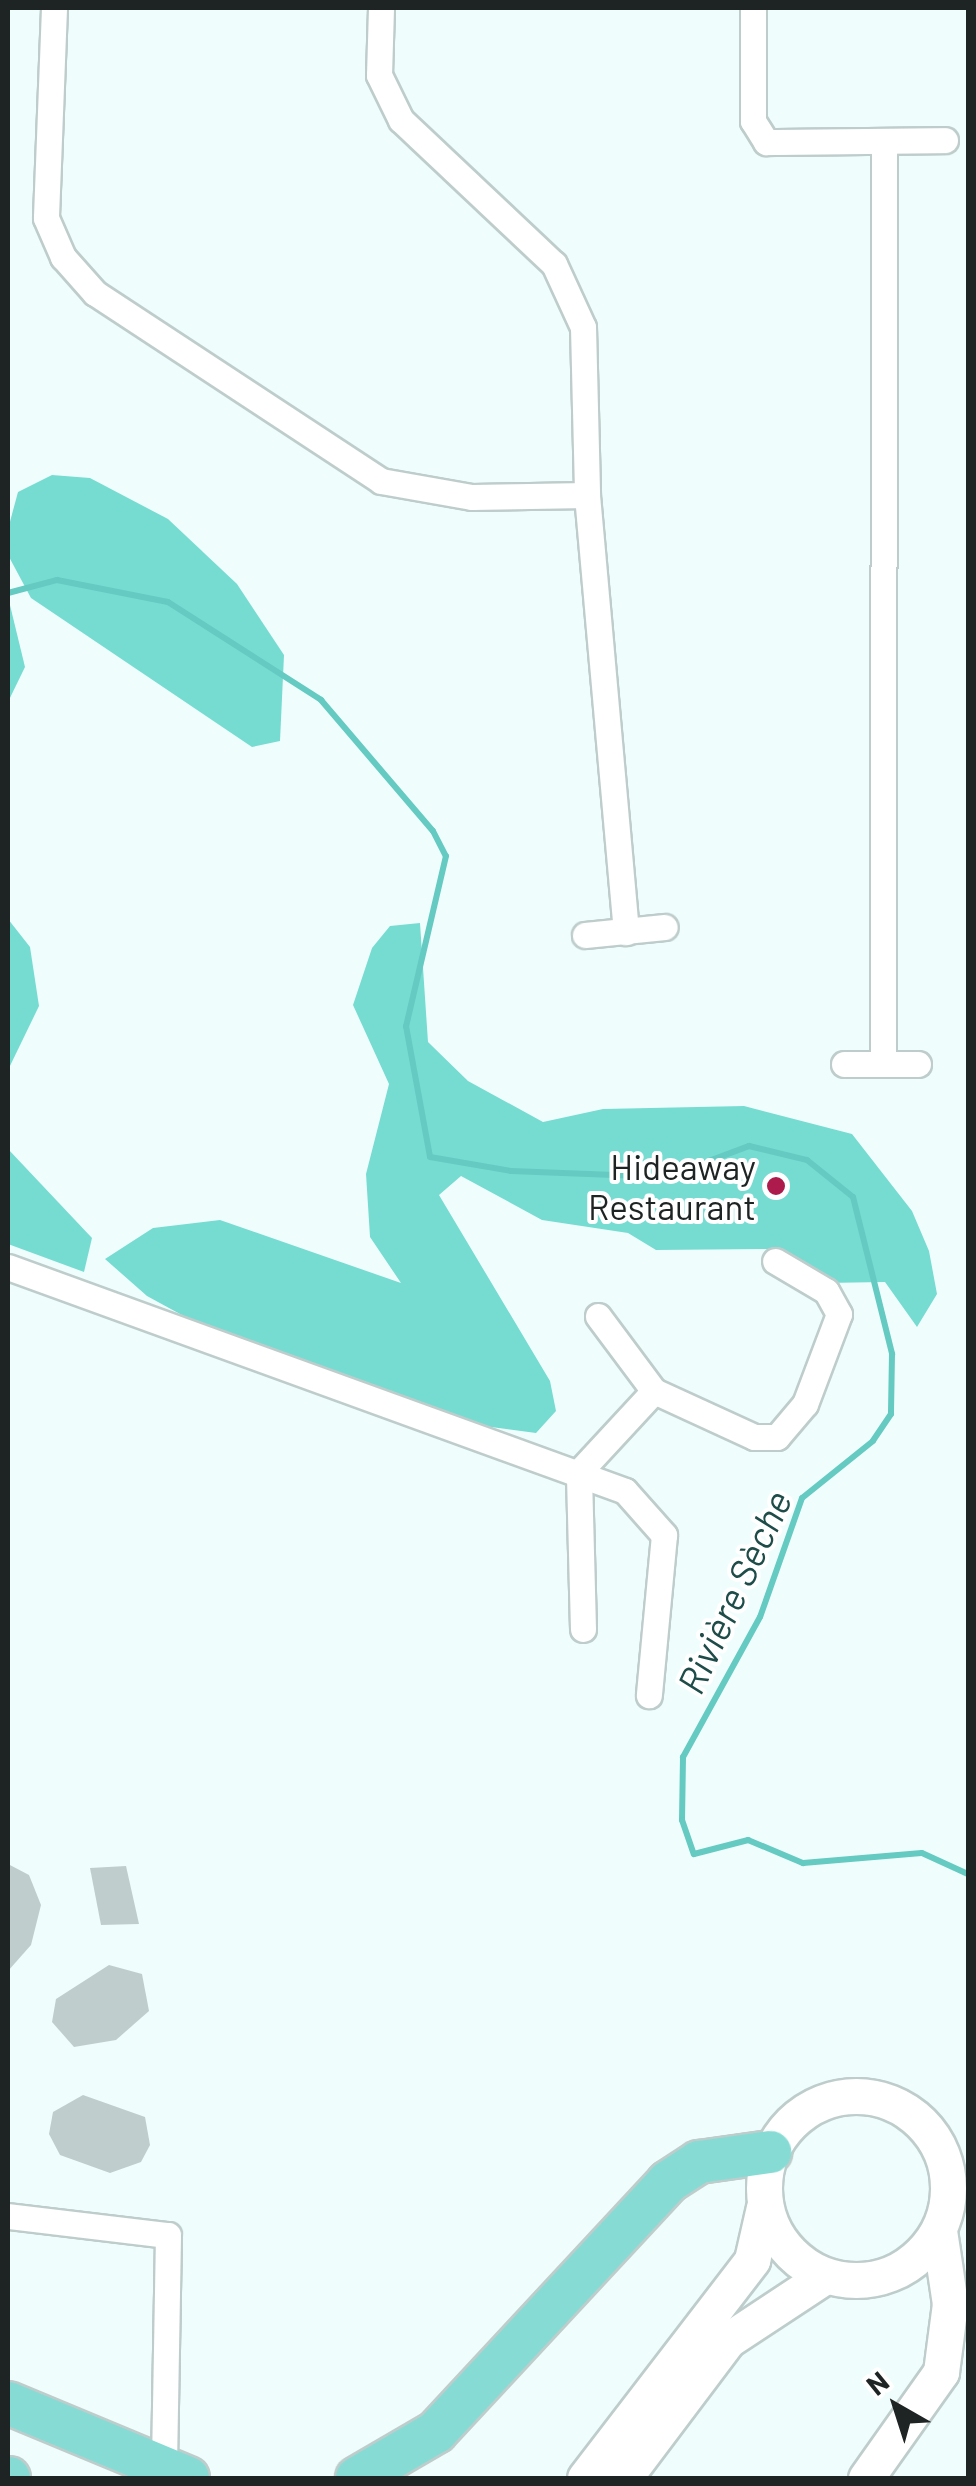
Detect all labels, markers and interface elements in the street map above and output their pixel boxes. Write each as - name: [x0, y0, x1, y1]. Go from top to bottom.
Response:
- place label: Hideaway Restaurant: [588, 1145, 756, 1227]
- marker: Hideaway Restaurant: [765, 1175, 787, 1197]
- water label: Rivière Sèche: [667, 1483, 801, 1701]
- north arrow: [846, 2356, 946, 2456]
- text: N: [859, 2364, 895, 2402]

